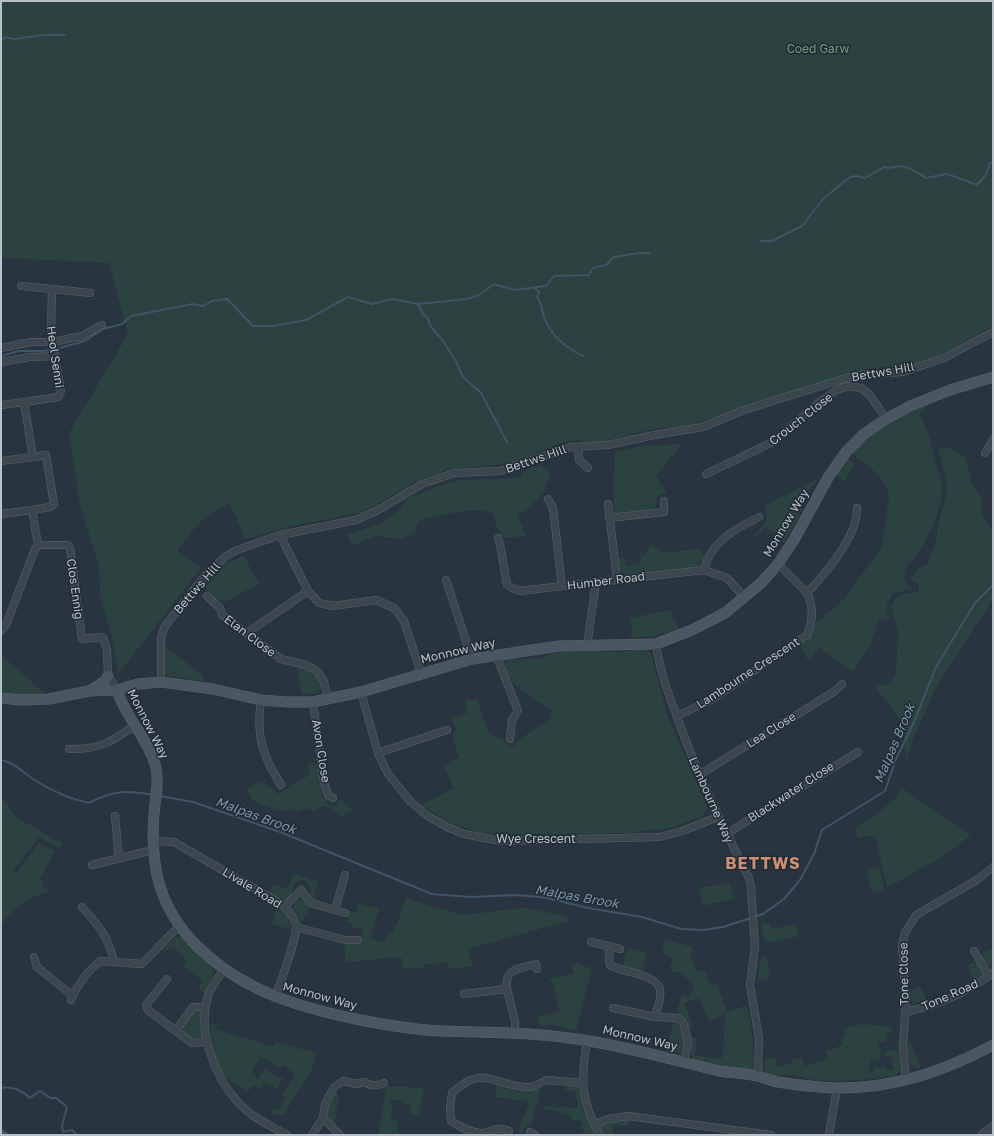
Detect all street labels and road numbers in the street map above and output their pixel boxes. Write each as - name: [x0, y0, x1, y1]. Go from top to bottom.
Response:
- street label: Heol Senni: [44, 325, 67, 389]
- street label: Bettws Hill: [850, 359, 916, 384]
- street label: Crouch Close: [766, 389, 835, 448]
- street label: Bettws Hill: [503, 441, 569, 476]
- street label: Monnow Way: [759, 486, 812, 559]
- street label: Clos Ennig: [64, 558, 87, 620]
- street label: Bettws Hill: [170, 559, 223, 617]
- street label: Humber Road: [566, 568, 646, 593]
- street label: Elan Close: [222, 611, 279, 660]
- street label: Lambourne Crescent: [693, 634, 802, 712]
- street label: Monnow Way: [419, 635, 497, 666]
- street label: Monnow Way: [124, 686, 173, 761]
- street label: Lea Close: [743, 708, 798, 751]
- street label: Avon Close: [309, 718, 334, 784]
- street label: Lambourne Way: [686, 754, 737, 845]
- street label: Blackwater Close: [745, 758, 837, 825]
- street label: Wye Crescent: [496, 831, 576, 846]
- street label: Livale Road: [220, 864, 285, 911]
- street label: Tone Close: [895, 942, 912, 1006]
- street label: Tone Road: [919, 975, 980, 1014]
- street label: Monnow Way: [281, 978, 359, 1013]
- street label: Monnow Way: [601, 1022, 679, 1053]

